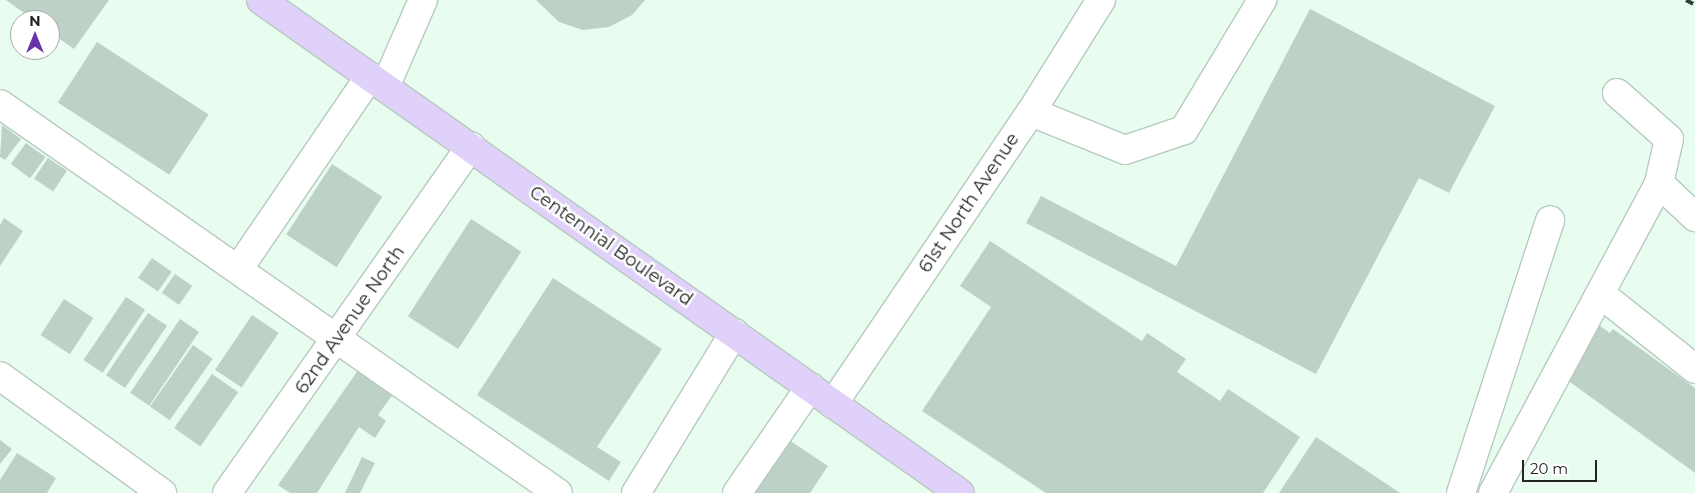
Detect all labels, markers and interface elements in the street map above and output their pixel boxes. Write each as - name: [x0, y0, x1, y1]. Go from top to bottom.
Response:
- north arrow: [10, 10, 60, 60]
- text: N: [29, 12, 41, 30]
- street label: 61st North Avenue: [914, 129, 1024, 277]
- street label: Centennial Boulevard: [525, 181, 697, 311]
- street label: 62nd Avenue North: [291, 242, 409, 398]
- scale bar: [1525, 450, 1600, 482]
- text: 20 m: [1530, 459, 1568, 478]

